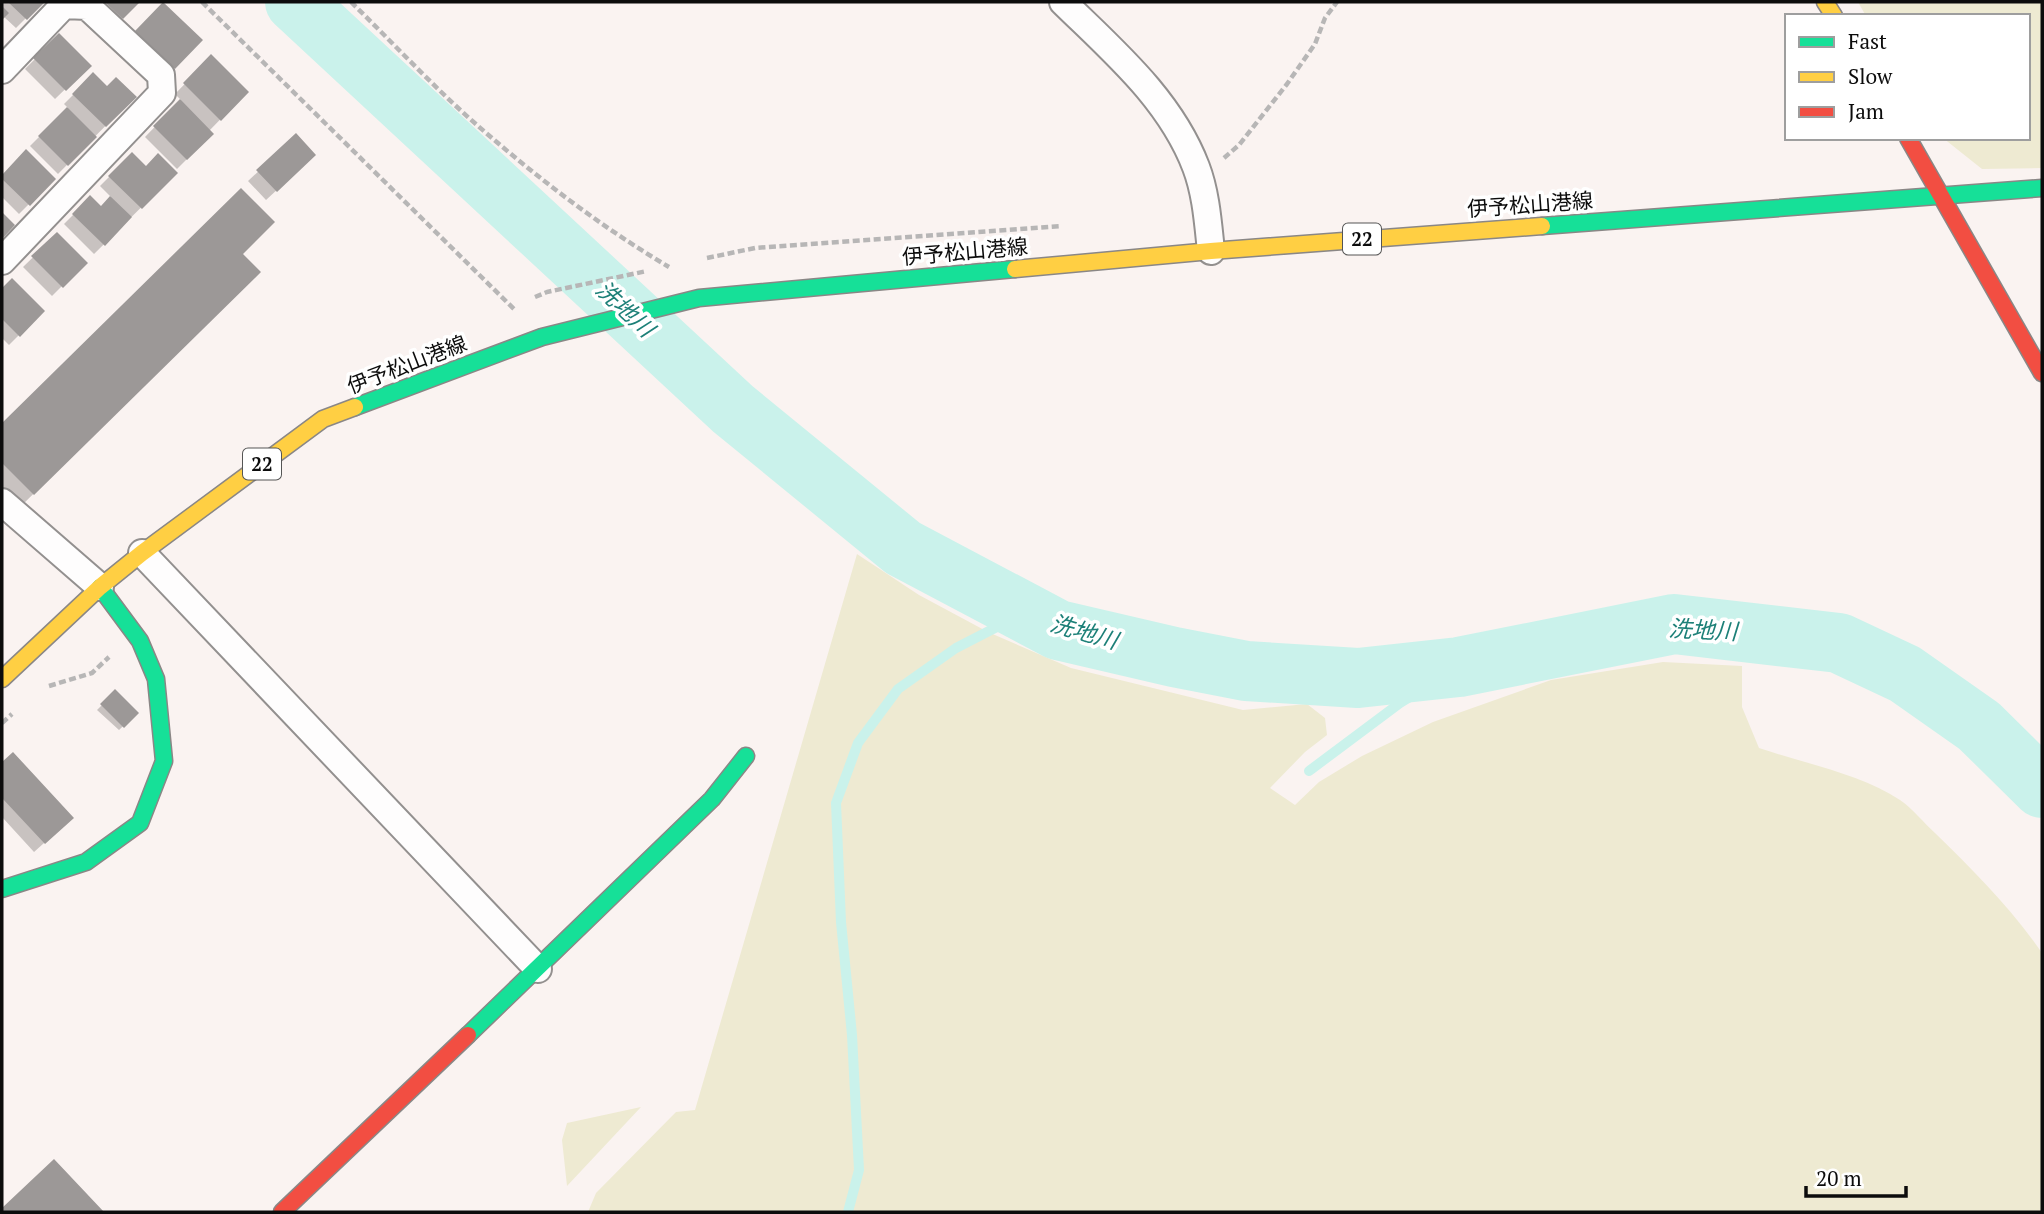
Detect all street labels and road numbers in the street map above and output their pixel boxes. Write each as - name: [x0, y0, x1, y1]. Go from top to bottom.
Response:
- street label: 伊予松山港線: [1466, 186, 1594, 222]
- road number: 22: [1343, 224, 1381, 255]
- street label: 伊予松山港線: [901, 232, 1029, 270]
- street label: 伊予松山港線: [343, 328, 470, 400]
- road number: 22: [243, 449, 281, 480]

